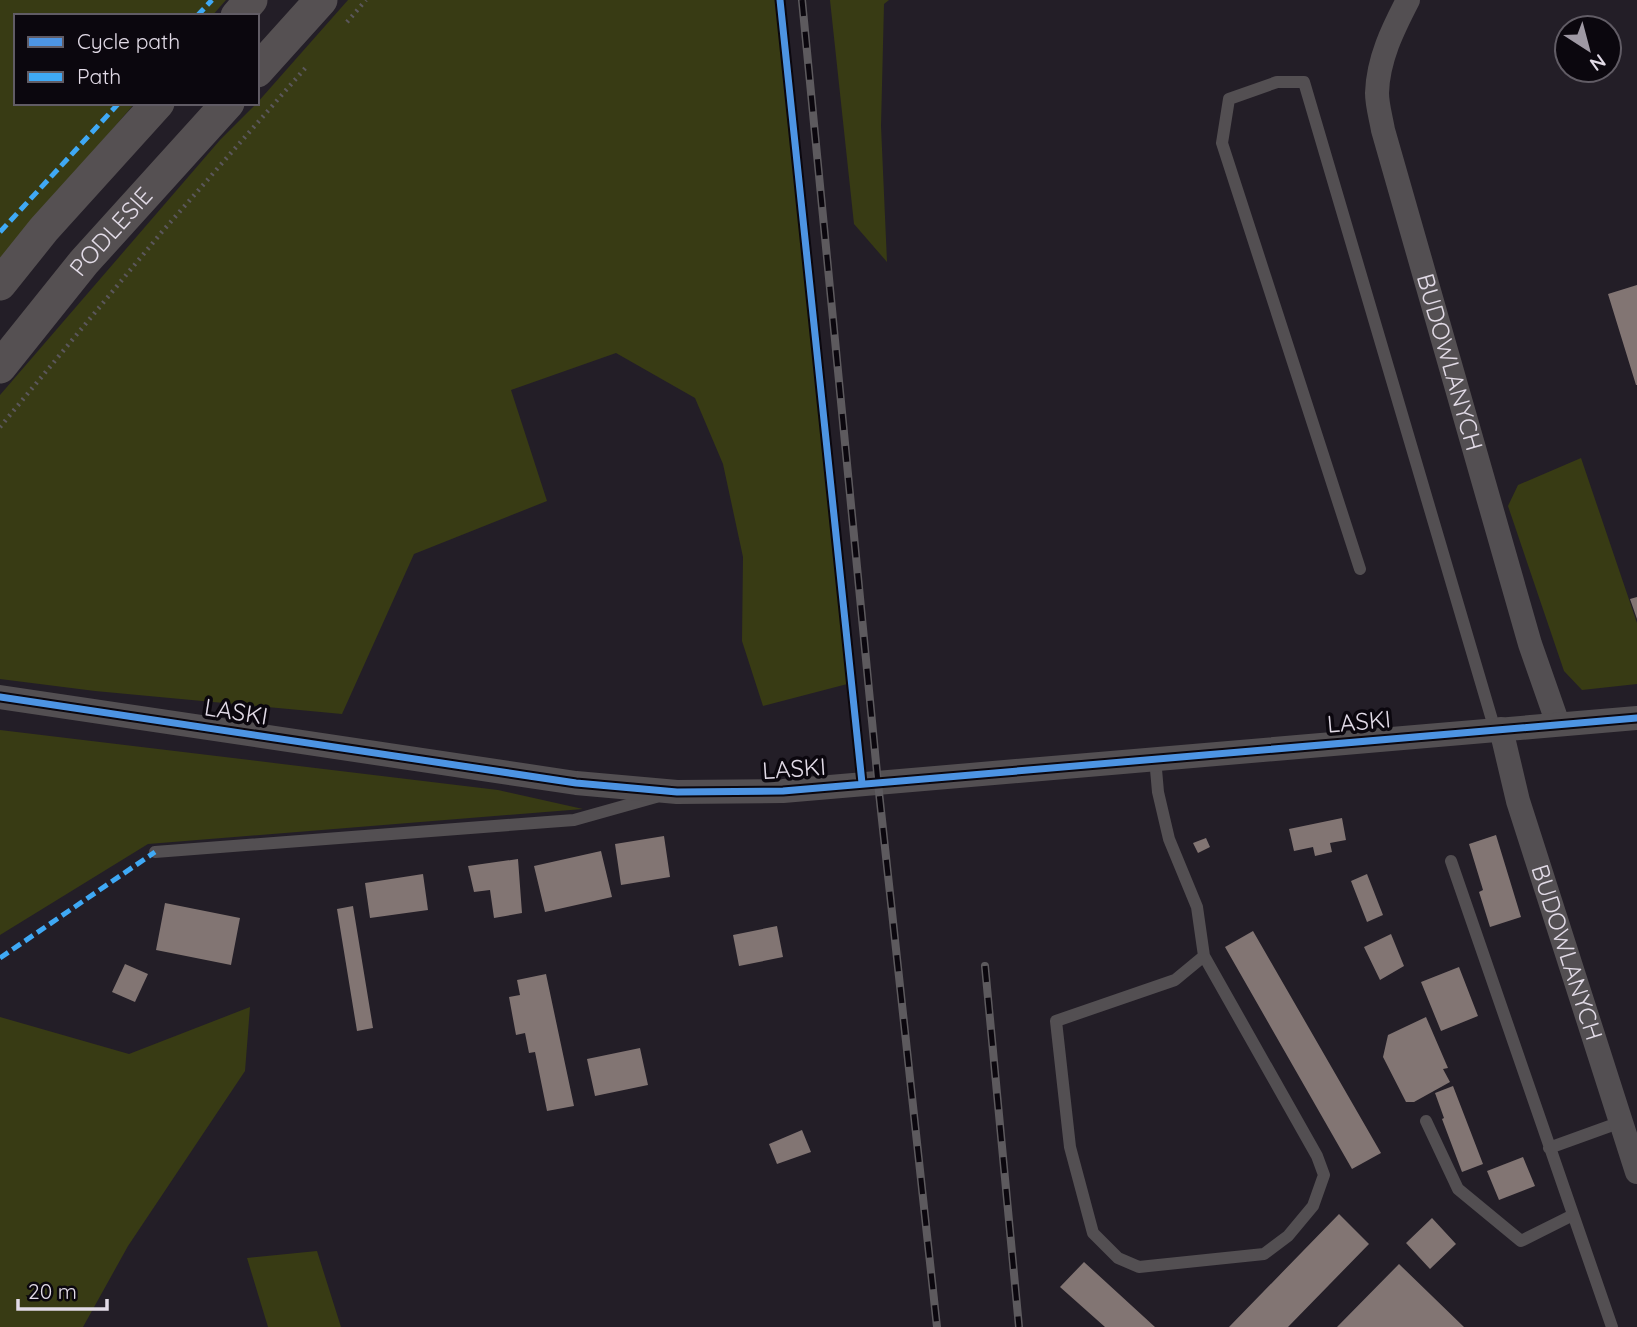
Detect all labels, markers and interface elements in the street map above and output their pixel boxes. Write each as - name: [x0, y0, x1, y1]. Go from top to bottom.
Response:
- legend: [14, 14, 259, 105]
- north arrow: [1553, 14, 1623, 84]
- text: Cycle path: [77, 28, 180, 54]
- text: N: [1585, 49, 1611, 77]
- text: Path: [77, 63, 121, 89]
- street label: PODLESIE: [63, 181, 158, 282]
- street label: BUDOWLANYCH: [1411, 270, 1490, 454]
- street label: LASKI: [202, 691, 270, 731]
- street label: LASKI: [1326, 703, 1392, 739]
- street label: LASKI: [761, 751, 827, 785]
- street label: BUDOWLANYCH: [1525, 860, 1610, 1044]
- scale bar: [18, 1268, 107, 1312]
- text: 20 m: [28, 1278, 77, 1304]

